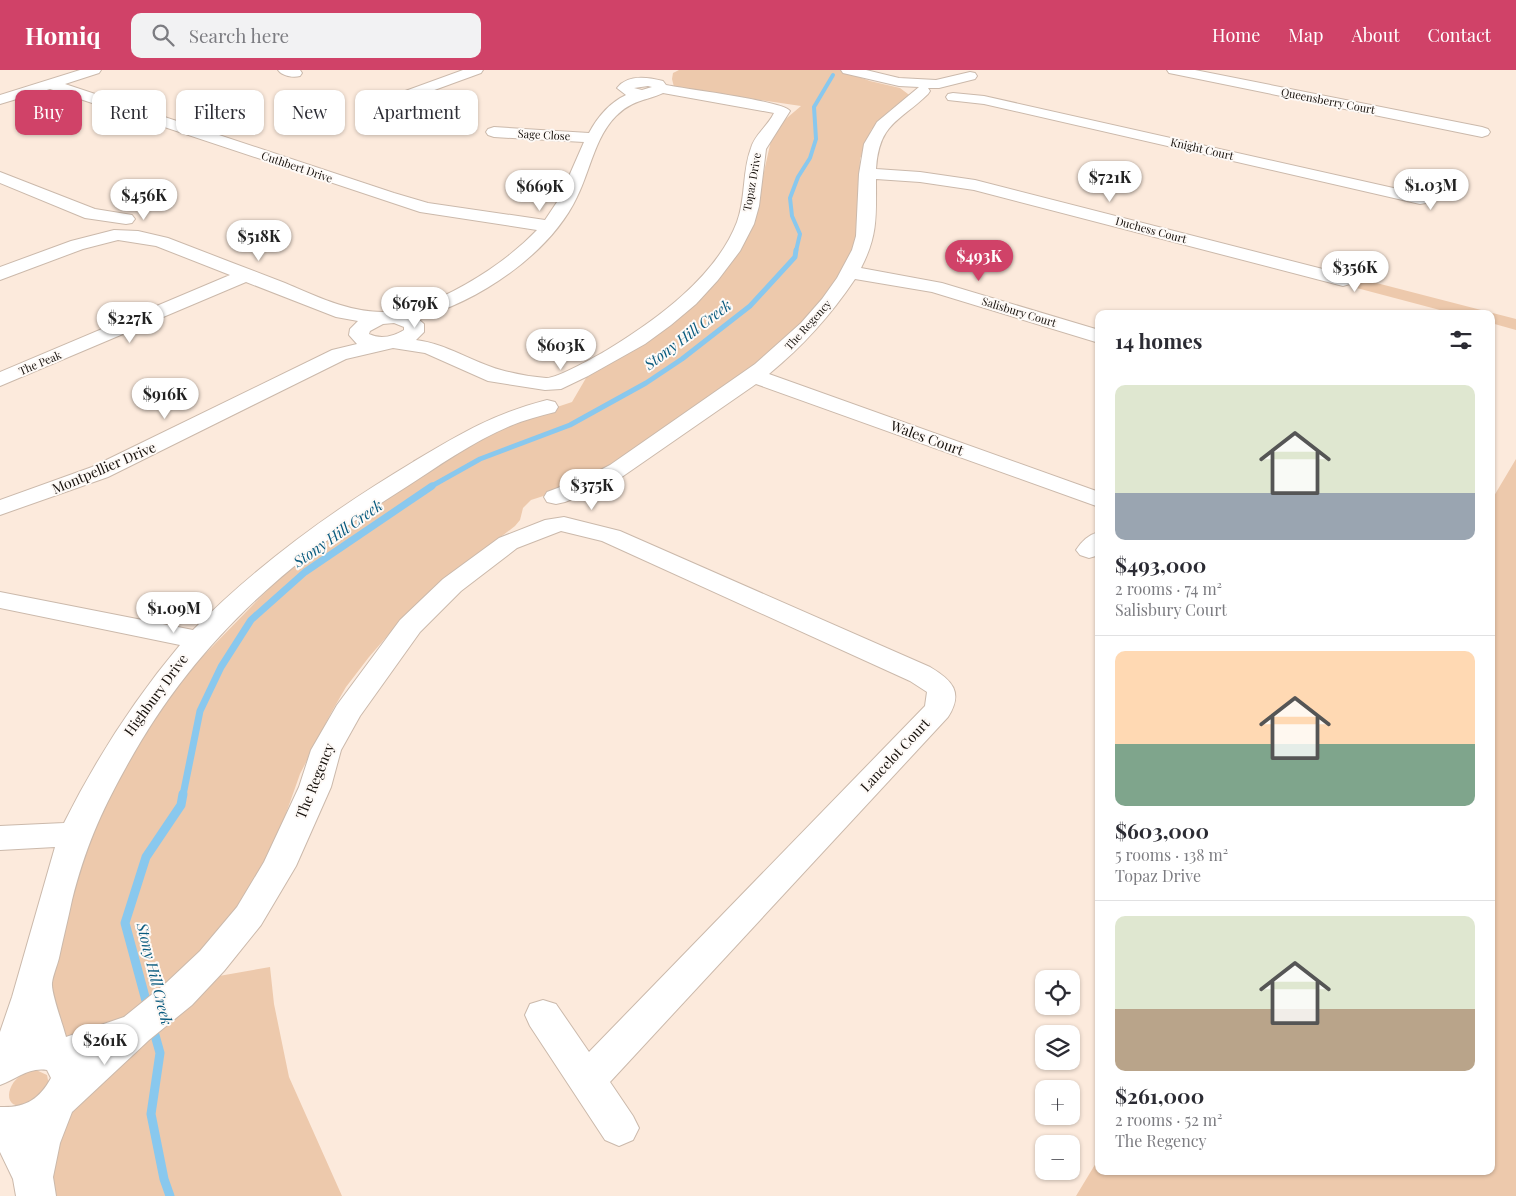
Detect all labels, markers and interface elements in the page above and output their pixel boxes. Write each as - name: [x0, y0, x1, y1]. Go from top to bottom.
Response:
- search box: [131, 13, 481, 58]
- text: Homiq: [25, 19, 101, 51]
- icon: search: [149, 21, 177, 49]
- text: Search here: [189, 22, 289, 48]
- text: Home: [1212, 23, 1260, 47]
- text: Map: [1288, 23, 1323, 47]
- text: About: [1351, 23, 1400, 47]
- text: Contact: [1428, 23, 1491, 47]
- street label: Queensberry Court: [1280, 84, 1376, 117]
- chip: Buy: [15, 90, 82, 135]
- chip: Rent: [92, 90, 166, 135]
- chip: Filters: [176, 90, 264, 135]
- chip: New: [274, 90, 345, 135]
- chip: Apartment: [355, 90, 478, 135]
- street label: Sage Close: [517, 126, 571, 143]
- street label: Knight Court: [1169, 134, 1235, 163]
- street label: Cuthbert Drive: [260, 147, 335, 186]
- street label: Topaz Drive: [739, 151, 764, 212]
- pin: $721K: [1075, 160, 1145, 203]
- text: $721K: [1089, 166, 1131, 187]
- pin: $1.03M: [1390, 168, 1472, 211]
- pin: $669K: [505, 170, 575, 212]
- text: $1.03M: [1405, 174, 1457, 195]
- text: $669K: [516, 175, 564, 196]
- pin: $456K: [109, 178, 179, 221]
- text: $456K: [121, 184, 167, 205]
- street label: Duchess Court: [1114, 213, 1188, 246]
- pin: $518K: [224, 220, 294, 262]
- text: $518K: [237, 225, 281, 246]
- pin: $493K: [944, 240, 1014, 282]
- text: $493K: [956, 245, 1002, 266]
- pin: $356K: [1320, 250, 1390, 293]
- text: $356K: [1333, 256, 1377, 277]
- pin: $679K: [380, 286, 450, 329]
- text: $679K: [392, 292, 438, 313]
- street label: Salisbury Court: [980, 293, 1058, 330]
- water label: Stony Hill Creek: [639, 295, 735, 374]
- street label: The Regency: [781, 296, 835, 353]
- pin: $227K: [95, 302, 165, 344]
- text: $227K: [108, 307, 152, 328]
- text: 14 homes: [1115, 326, 1202, 354]
- icon: filters: [1447, 326, 1475, 354]
- pin: $603K: [526, 328, 596, 371]
- text: $603K: [537, 334, 585, 355]
- street label: The Peak: [16, 347, 63, 378]
- pin: $916K: [130, 378, 200, 420]
- text: $916K: [143, 383, 187, 404]
- street label: Wales Court: [887, 415, 967, 460]
- icon: home: [1250, 418, 1340, 508]
- street label: Montpellier Drive: [49, 437, 159, 498]
- pin: $375K: [557, 468, 627, 511]
- text: $375K: [571, 474, 613, 495]
- water label: Stony Hill Creek: [288, 495, 386, 572]
- text: $493,000: [1115, 550, 1206, 578]
- text: 2 rooms · 74 m²: [1115, 578, 1222, 599]
- pin: $1.09M: [133, 592, 215, 634]
- text: $1.09M: [147, 597, 201, 618]
- text: Salisbury Court: [1115, 599, 1227, 620]
- street label: Highbury Drive: [119, 650, 192, 740]
- icon: home: [1250, 683, 1340, 773]
- street label: Lancelot Court: [856, 713, 934, 795]
- street label: The Regency: [291, 740, 338, 822]
- text: $603,000: [1115, 816, 1209, 844]
- text: 5 rooms · 138 m²: [1115, 844, 1228, 865]
- text: Topaz Drive: [1115, 865, 1201, 886]
- water label: Stony Hill Creek: [132, 920, 177, 1027]
- icon: home: [1250, 948, 1340, 1038]
- map controls: [1035, 970, 1080, 1180]
- button: locate: [1035, 970, 1080, 1015]
- pin: $261K: [70, 1024, 140, 1066]
- button: layers: [1035, 1025, 1080, 1070]
- text: $261K: [83, 1029, 127, 1050]
- button: +: [1035, 1080, 1080, 1125]
- text: $261,000: [1115, 1081, 1204, 1109]
- text: 2 rooms · 52 m²: [1115, 1109, 1222, 1130]
- text: The Regency: [1115, 1130, 1207, 1151]
- button: −: [1035, 1135, 1080, 1180]

